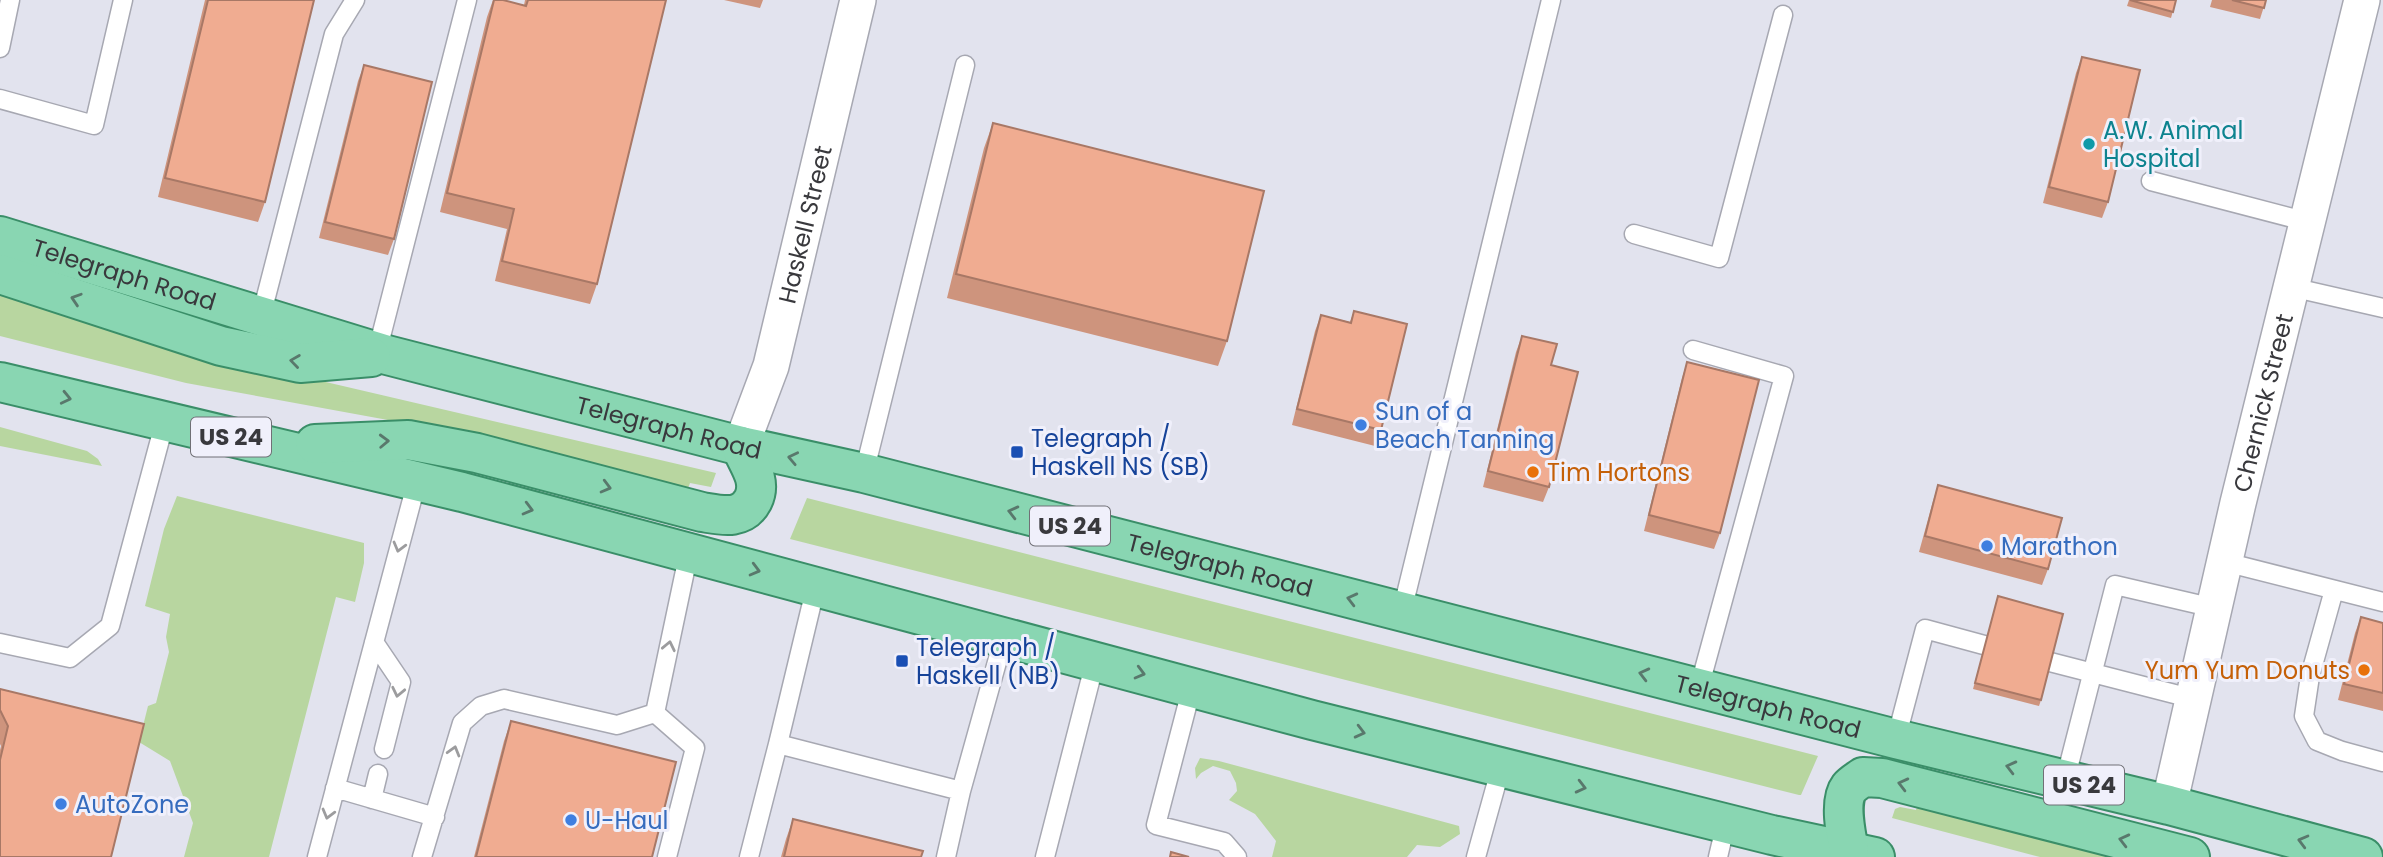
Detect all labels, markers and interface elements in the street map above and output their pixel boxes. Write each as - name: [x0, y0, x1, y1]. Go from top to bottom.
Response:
- place label: A.W. Animal Hospital: [2103, 114, 2243, 175]
- marker: A.W. Animal Hospital: [2081, 136, 2097, 152]
- street label: Haskell Street: [770, 142, 839, 307]
- street label: Telegraph Road: [28, 230, 220, 318]
- one-way arrow: [71, 293, 83, 307]
- street label: Chernick Street: [2225, 310, 2301, 495]
- one-way arrow: [289, 354, 301, 369]
- street label: Telegraph Road: [573, 388, 765, 467]
- one-way arrow: [60, 390, 72, 404]
- place label: Sun of a Beach Tanning: [1375, 395, 1555, 456]
- marker: Sun of a Beach Tanning: [1353, 417, 1369, 433]
- road number: US 24: [191, 418, 271, 457]
- place label: Telegraph / Haskell NS (SB): [1031, 422, 1210, 483]
- one-way arrow: [379, 434, 390, 449]
- marker: Telegraph / Haskell NS (SB): [1009, 444, 1025, 460]
- one-way arrow: [787, 451, 799, 466]
- place label: Tim Hortons: [1547, 456, 1690, 489]
- marker: Tim Hortons: [1525, 464, 1541, 480]
- one-way arrow: [600, 479, 612, 493]
- one-way arrow: [522, 501, 534, 515]
- one-way arrow: [1008, 505, 1020, 520]
- road number: US 24: [1030, 506, 1110, 546]
- street label: Telegraph Road: [1124, 525, 1316, 605]
- place label: Marathon: [2001, 530, 2118, 563]
- marker: Marathon: [1979, 538, 1995, 554]
- one-way arrow: [393, 541, 407, 553]
- one-way arrow: [749, 561, 761, 576]
- one-way arrow: [1347, 593, 1359, 607]
- place label: Telegraph / Haskell (NB): [916, 631, 1060, 692]
- one-way arrow: [660, 640, 675, 652]
- marker: Telegraph / Haskell (NB): [894, 653, 910, 669]
- place label: Yum Yum Donuts: [2145, 654, 2350, 687]
- marker: Yum Yum Donuts: [2356, 662, 2372, 678]
- one-way arrow: [1134, 665, 1146, 680]
- street label: Telegraph Road: [1672, 666, 1865, 746]
- one-way arrow: [1638, 668, 1650, 682]
- one-way arrow: [391, 686, 406, 698]
- one-way arrow: [1354, 724, 1366, 738]
- one-way arrow: [445, 745, 460, 757]
- one-way arrow: [2005, 761, 2017, 775]
- road number: US 24: [2044, 765, 2124, 804]
- one-way arrow: [1897, 778, 1909, 792]
- one-way arrow: [1574, 779, 1586, 793]
- place label: AutoZone: [75, 788, 189, 821]
- marker: AutoZone: [53, 796, 69, 812]
- place label: U-Haul: [585, 804, 669, 837]
- one-way arrow: [322, 808, 336, 820]
- marker: U-Haul: [563, 812, 579, 828]
- one-way arrow: [2118, 834, 2130, 848]
- one-way arrow: [2298, 835, 2310, 849]

